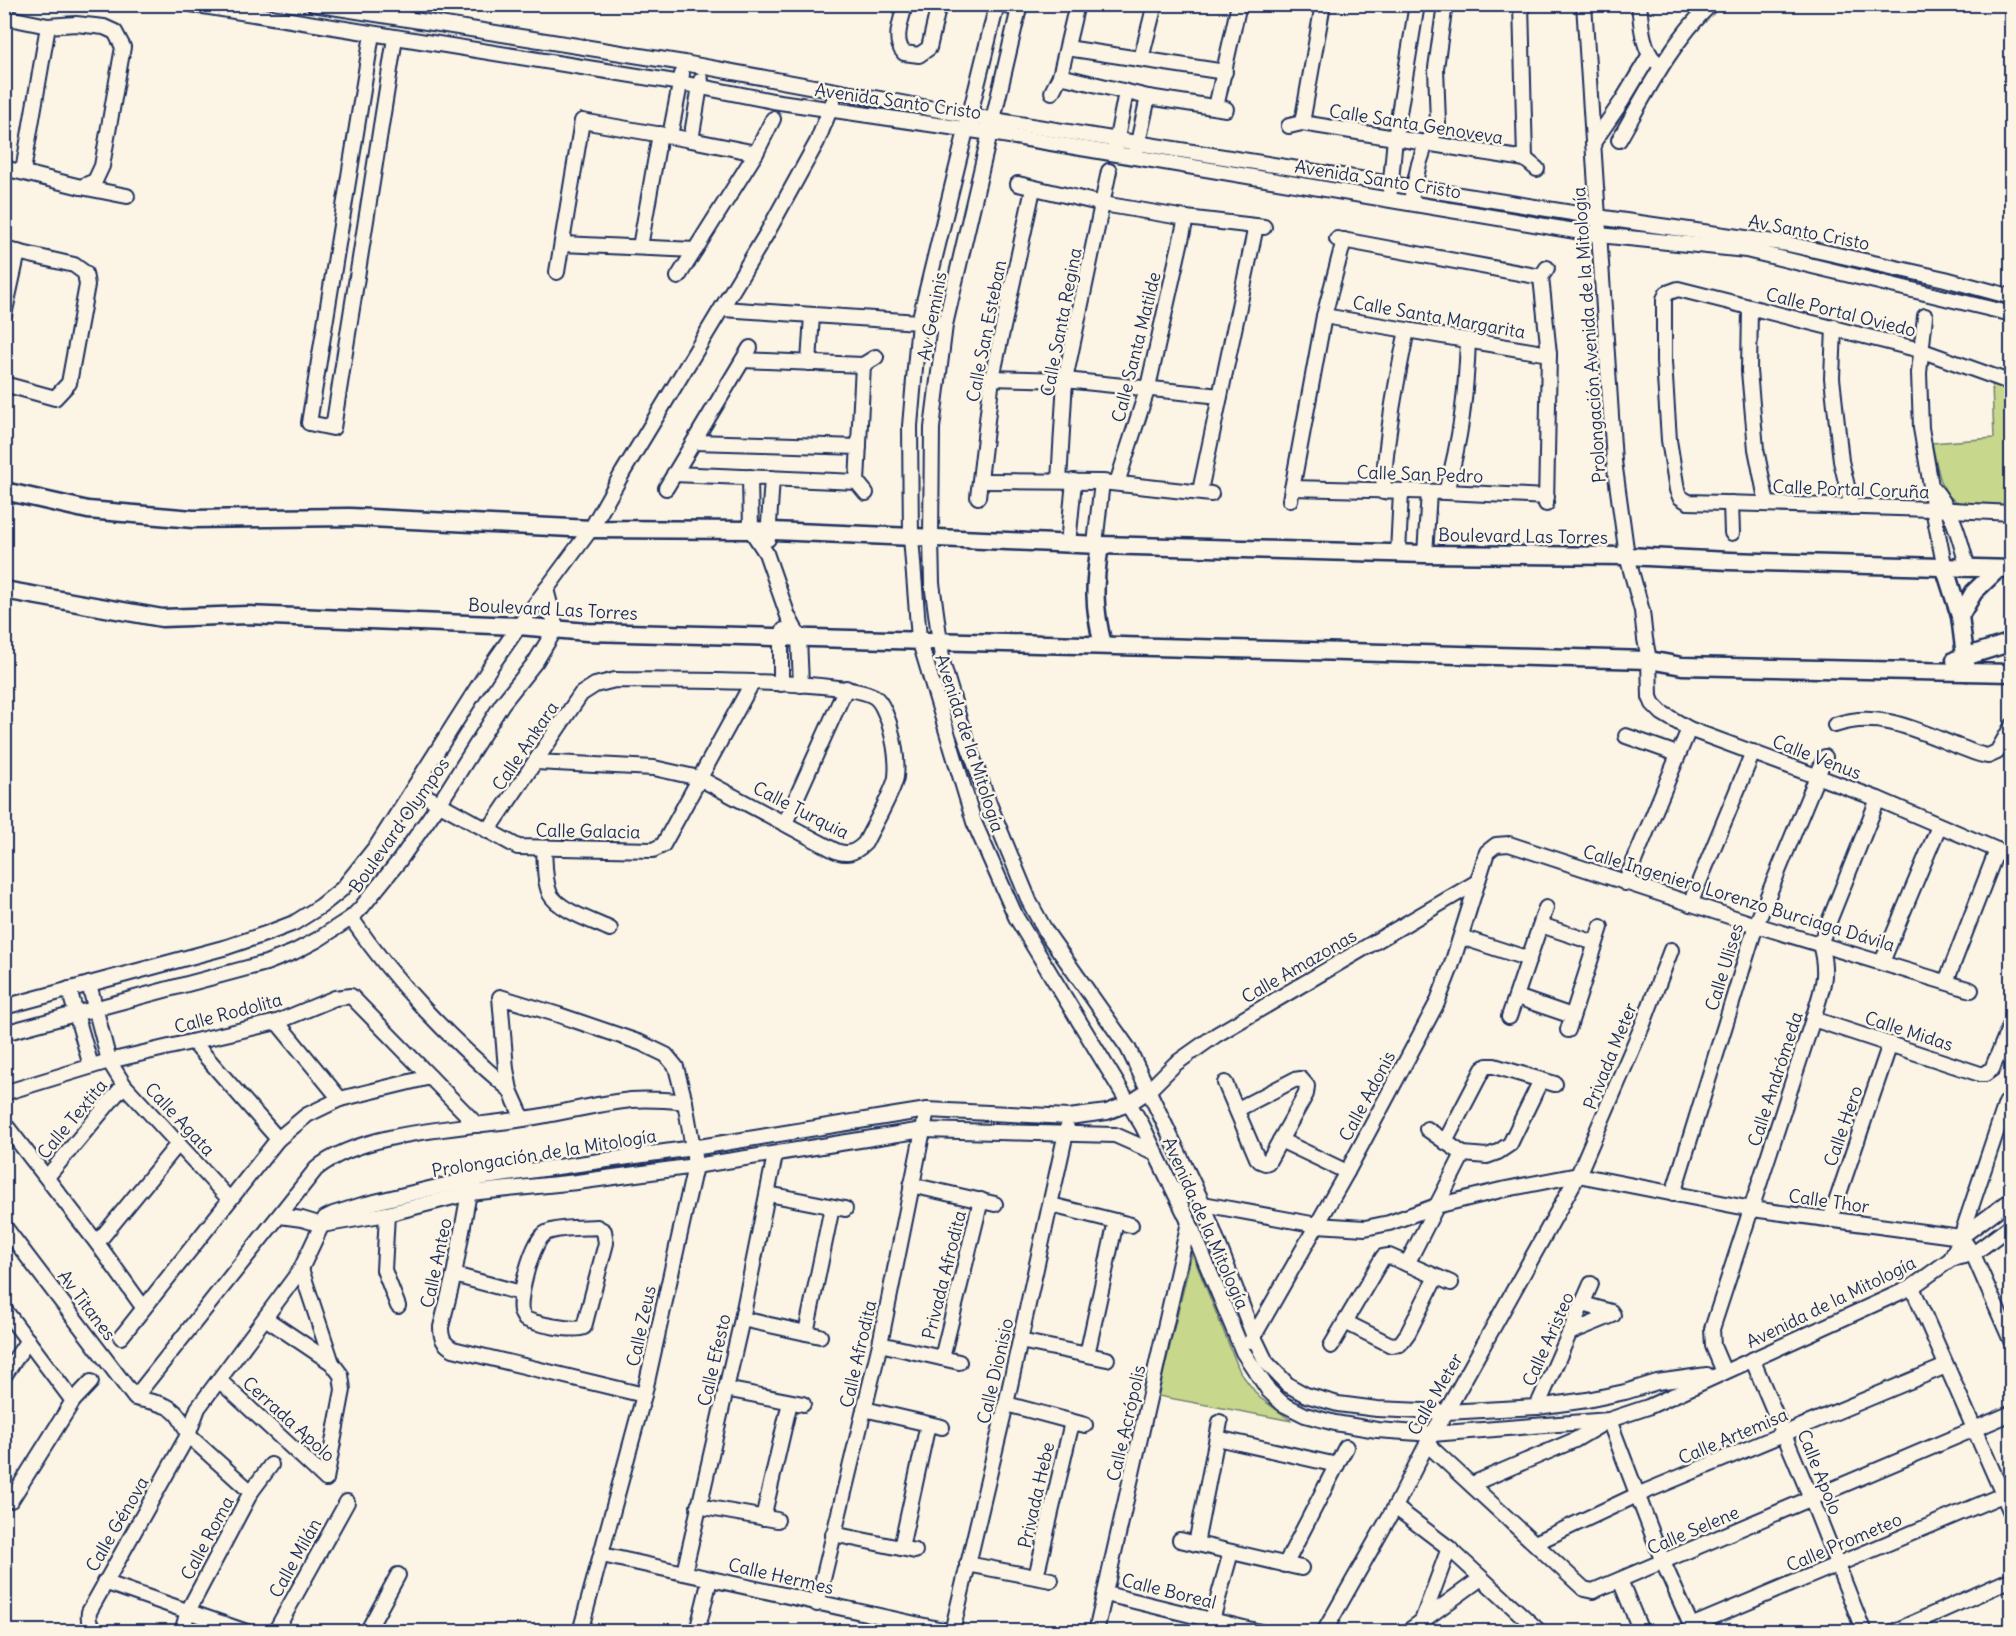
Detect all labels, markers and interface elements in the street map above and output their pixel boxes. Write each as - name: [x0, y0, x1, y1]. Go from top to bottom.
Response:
- street label: Avenida Santo Cristo: [813, 78, 983, 124]
- street label: Calle Santa Genoveva: [1327, 99, 1505, 149]
- street label: Avenida Santo Cristo: [1293, 155, 1463, 203]
- street label: Prolongación Avenida de la Mitología: [1567, 186, 1611, 484]
- street label: Av Santo Cristo: [1746, 209, 1872, 255]
- street label: Calle Santa Regina: [1035, 246, 1087, 398]
- street label: Calle San Esteban: [961, 258, 1011, 404]
- street label: Calle Santa Matilde: [1106, 269, 1166, 425]
- street label: Av Geminis: [912, 270, 952, 362]
- street label: Calle Portal Oviedo: [1764, 282, 1918, 342]
- street label: Calle Santa Margarita: [1351, 290, 1527, 344]
- street label: Calle San Pedro: [1356, 460, 1484, 488]
- street label: Calle Portal Coruña: [1772, 475, 1930, 503]
- street label: Boulevard Las Torres: [1438, 523, 1608, 549]
- street label: Boulevard Las Torres: [468, 593, 638, 625]
- street label: Avenida de la Mitología: [930, 651, 1010, 835]
- street label: Calle Ankara: [487, 697, 563, 795]
- street label: Calle Venus: [1769, 730, 1865, 784]
- street label: Boulevard Olympos: [344, 753, 454, 897]
- street label: Calle Turquia: [749, 776, 853, 844]
- street label: Calle Galacia: [535, 819, 641, 843]
- street label: Calle Ingeniero Lorenzo Burciaga Dávila: [1580, 840, 1898, 956]
- street label: Calle Ulises: [1700, 920, 1748, 1014]
- street label: Calle Amazonas: [1237, 924, 1361, 1008]
- street label: Calle Rodolita: [172, 988, 284, 1038]
- street label: Privada Meter: [1578, 999, 1642, 1113]
- street label: Calle Midas: [1862, 1006, 1956, 1056]
- street label: Calle Andrómeda: [1742, 1009, 1808, 1149]
- street label: Calle Adonis: [1334, 1047, 1400, 1145]
- street label: Calle Textita: [32, 1074, 112, 1164]
- street label: Calle Agata: [140, 1077, 220, 1161]
- street label: Calle Hero: [1818, 1083, 1868, 1169]
- street label: Prolongación de la Mitología: [430, 1124, 658, 1182]
- street label: Avenida de la Mitología: [1158, 1133, 1254, 1313]
- street label: Calle Thor: [1787, 1184, 1871, 1218]
- street label: Privada Afrodita: [917, 1208, 971, 1342]
- street label: Calle Anteo: [415, 1216, 457, 1310]
- street label: Avenida de la Mitología: [1742, 1251, 1920, 1353]
- street label: Av Titanes: [53, 1265, 121, 1345]
- street label: Calle Zeus: [621, 1284, 661, 1368]
- street label: Calle Aristeo: [1517, 1288, 1579, 1390]
- street label: Calle Afrodita: [834, 1298, 882, 1410]
- street label: Calle Efesto: [692, 1312, 736, 1408]
- street label: Calle Dionisio: [972, 1316, 1018, 1426]
- street label: Calle Meter: [1402, 1348, 1468, 1439]
- street label: Calle Acrópolis: [1101, 1363, 1151, 1483]
- street label: Cerrada Apolo: [238, 1371, 340, 1467]
- street label: Calle Artemisa: [1675, 1403, 1791, 1469]
- street label: Calle Apolo: [1792, 1426, 1848, 1518]
- street label: Privada Hebe: [1013, 1440, 1059, 1550]
- street label: Calle Génova: [80, 1472, 154, 1576]
- street label: Calle Roma: [175, 1492, 239, 1584]
- street label: Calle Selene: [1644, 1500, 1742, 1560]
- street label: Calle Prometeo: [1783, 1507, 1905, 1577]
- street label: Calle Milán: [264, 1514, 326, 1602]
- street label: Calle Hermes: [726, 1553, 836, 1599]
- street label: Calle Boreal: [1119, 1568, 1219, 1614]

